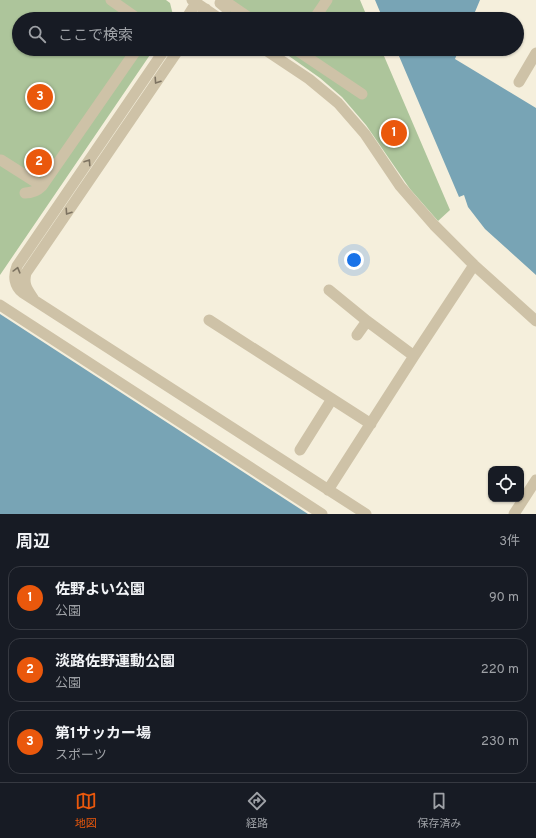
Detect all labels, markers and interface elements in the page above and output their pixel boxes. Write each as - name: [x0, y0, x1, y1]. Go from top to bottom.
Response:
- search box: [12, 12, 524, 56]
- icon: search: [26, 23, 48, 45]
- text: ここで検索: [58, 27, 133, 46]
- one-way arrow: [154, 77, 162, 84]
- pin: 3: [27, 82, 53, 112]
- pin: 1: [381, 118, 407, 148]
- pin: 2: [26, 147, 52, 177]
- one-way arrow: [83, 159, 91, 166]
- one-way arrow: [65, 208, 73, 215]
- your location: [344, 250, 364, 270]
- one-way arrow: [12, 267, 20, 274]
- map controls: [488, 466, 524, 502]
- button: locate: [488, 466, 524, 502]
- text: 周辺: [16, 532, 50, 554]
- text: 3件: [499, 534, 520, 550]
- text: 佐野よい公園: [55, 581, 145, 600]
- text: 1: [27, 590, 33, 606]
- text: 90 m: [489, 590, 519, 606]
- text: 公園: [55, 604, 81, 620]
- text: 淡路佐野運動公園: [55, 653, 175, 672]
- text: 2: [26, 662, 34, 678]
- text: 220 m: [481, 662, 519, 678]
- text: 公園: [55, 676, 81, 692]
- text: 第1サッカー場: [55, 725, 151, 744]
- text: 3: [26, 734, 34, 750]
- text: 230 m: [481, 734, 519, 750]
- text: スポーツ: [55, 748, 107, 764]
- tab: 地図: [75, 790, 97, 831]
- tab: 経路: [246, 790, 268, 831]
- tab: 保存済み: [417, 790, 461, 831]

